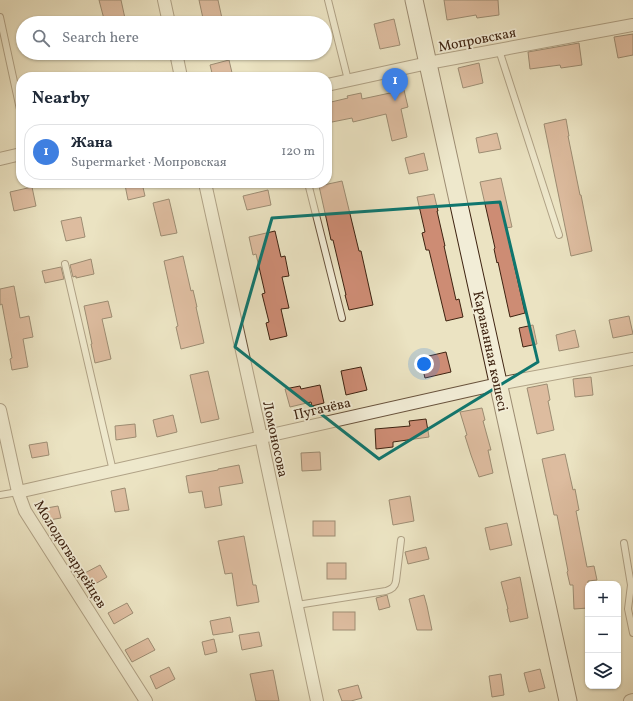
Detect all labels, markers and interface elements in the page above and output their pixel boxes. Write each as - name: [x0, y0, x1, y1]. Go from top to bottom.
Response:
- search box: [16, 16, 332, 60]
- street label: Мопровская: [437, 24, 518, 57]
- icon: search: [30, 27, 52, 49]
- text: Search here: [62, 28, 139, 49]
- pin: 1: [382, 68, 408, 101]
- text: Nearby: [32, 87, 90, 110]
- text: Жана: [71, 133, 113, 154]
- text: 1: [43, 143, 49, 161]
- text: 120 m: [281, 143, 315, 161]
- text: Supermarket · Мопровская: [71, 154, 227, 172]
- street label: Караванная көшесі: [467, 289, 512, 413]
- your location: [414, 354, 434, 374]
- street label: Пугачёва: [292, 394, 353, 425]
- street label: Ломоносова: [257, 399, 292, 479]
- street label: Молодогвардейцев: [29, 497, 111, 612]
- map controls: [585, 581, 621, 689]
- button: +: [585, 581, 621, 617]
- button: −: [585, 617, 621, 653]
- button: layers: [585, 653, 621, 689]

